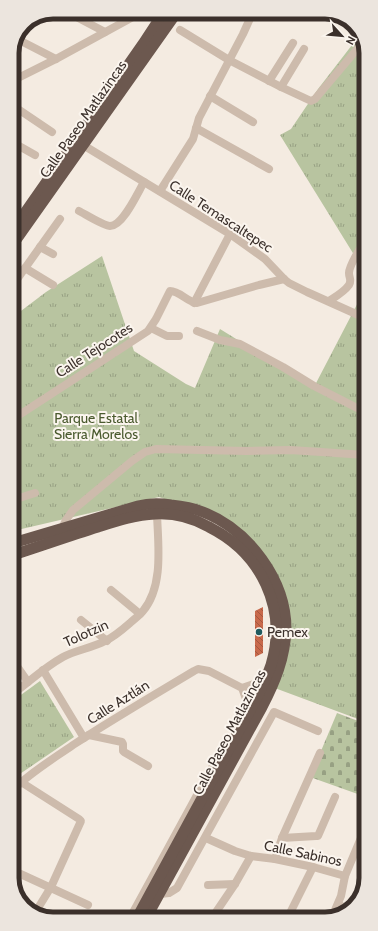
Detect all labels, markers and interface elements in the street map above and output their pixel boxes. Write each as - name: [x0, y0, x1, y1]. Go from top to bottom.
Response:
- north arrow: [322, 16, 362, 56]
- text: N: [343, 34, 359, 47]
- street label: Calle Paseo Matlazincas: [36, 57, 130, 181]
- street label: Calle Temascaltepec: [166, 176, 276, 256]
- street label: Calle Tejocotes: [52, 318, 136, 381]
- park label: Parque Estatal Sierra Morelos: [54, 409, 139, 443]
- street label: Tolotzin: [61, 615, 111, 651]
- place label: Pemex: [267, 623, 308, 641]
- marker: Pemex: [254, 627, 264, 637]
- street label: Calle Paseo Matlazincas: [188, 666, 270, 798]
- street label: Calle Aztlán: [84, 676, 153, 728]
- street label: Calle Sabinos: [262, 836, 344, 870]

